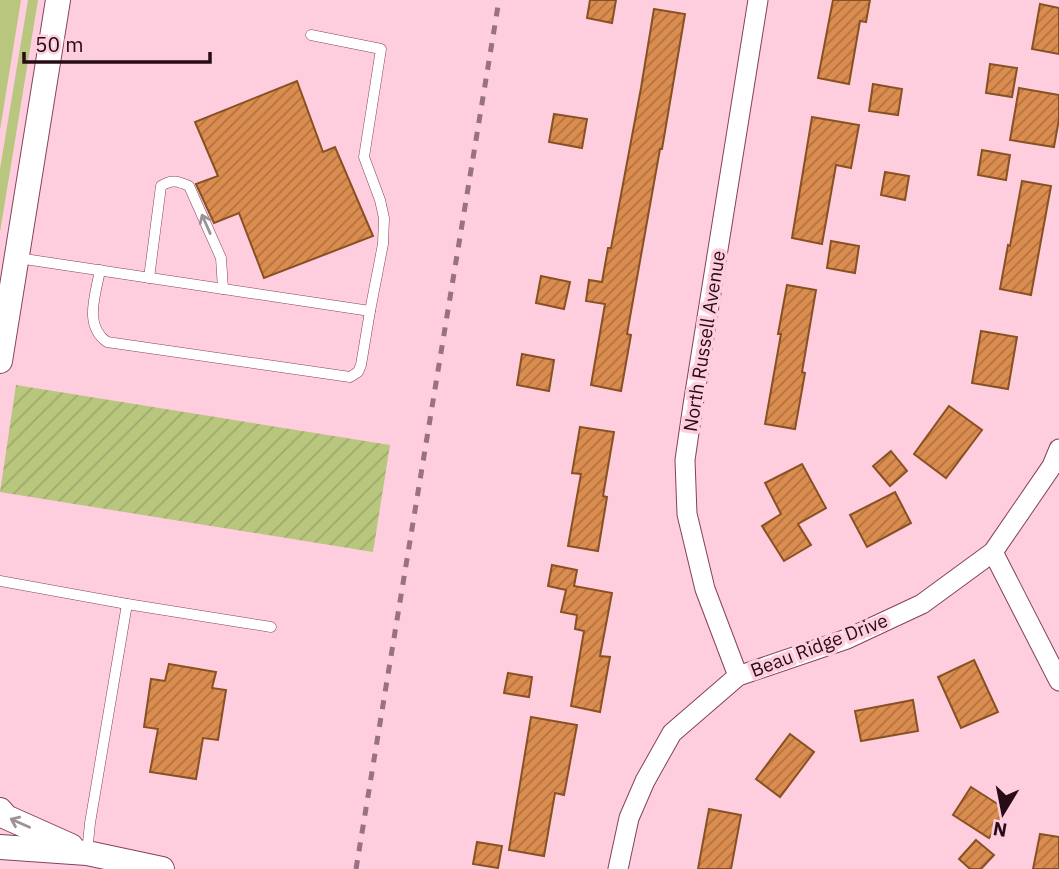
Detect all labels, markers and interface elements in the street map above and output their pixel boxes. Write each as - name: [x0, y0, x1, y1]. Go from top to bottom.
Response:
- scale bar: [24, 21, 210, 65]
- text: 50 m: [35, 30, 84, 58]
- one-way arrow: [199, 213, 212, 235]
- street label: North Russell Avenue: [678, 249, 730, 433]
- street label: Beau Ridge Drive: [747, 608, 891, 682]
- north arrow: [968, 778, 1038, 848]
- one-way arrow: [10, 816, 31, 829]
- text: N: [991, 817, 1009, 843]

